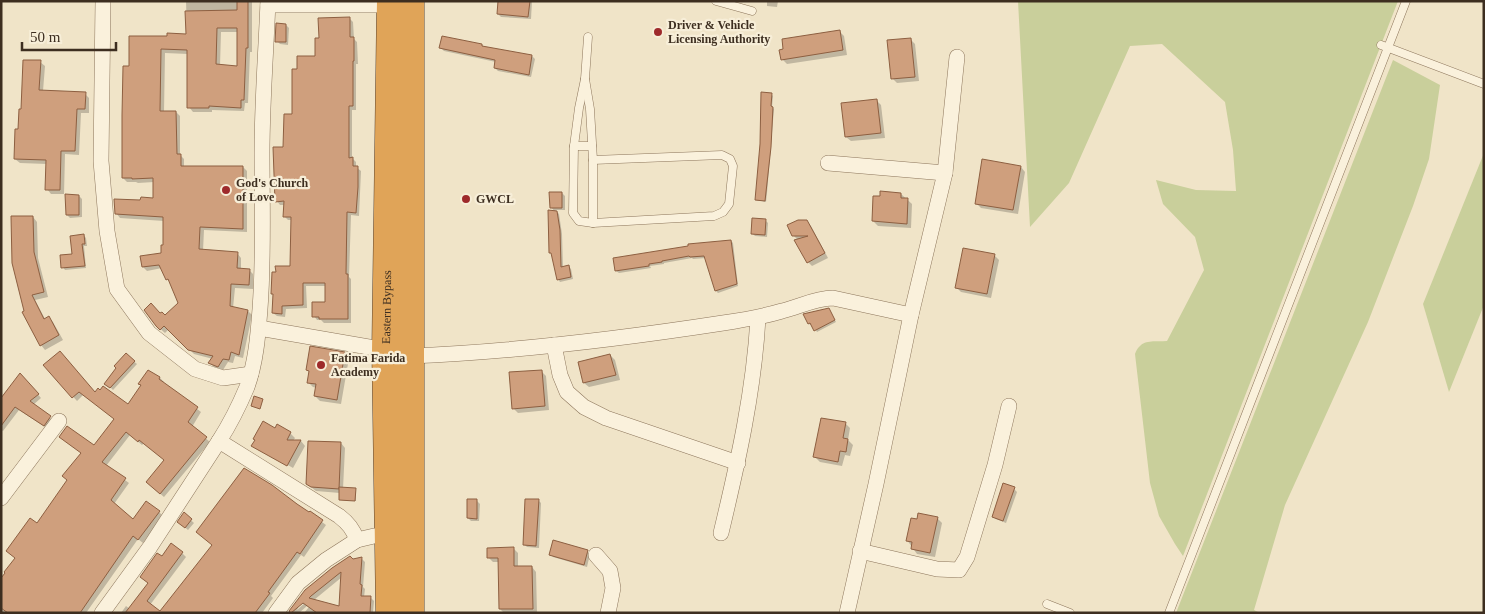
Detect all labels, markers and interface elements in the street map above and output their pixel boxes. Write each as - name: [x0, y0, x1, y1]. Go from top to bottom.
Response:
- place label: Driver & Vehicle Licensing Authority: [668, 18, 770, 46]
- scale bar: [22, 20, 116, 52]
- marker: Driver & Vehicle Licensing Authority: [652, 26, 664, 38]
- text: 50 m: [30, 29, 61, 45]
- place label: God's Church of Love: [236, 176, 308, 204]
- marker: God's Church of Love: [220, 184, 232, 196]
- place label: GWCL: [476, 192, 514, 206]
- marker: GWCL: [460, 193, 472, 205]
- street label: Eastern Bypass: [379, 270, 394, 344]
- place label: Fatima Farida Academy: [331, 351, 405, 379]
- marker: Fatima Farida Academy: [315, 359, 327, 371]

